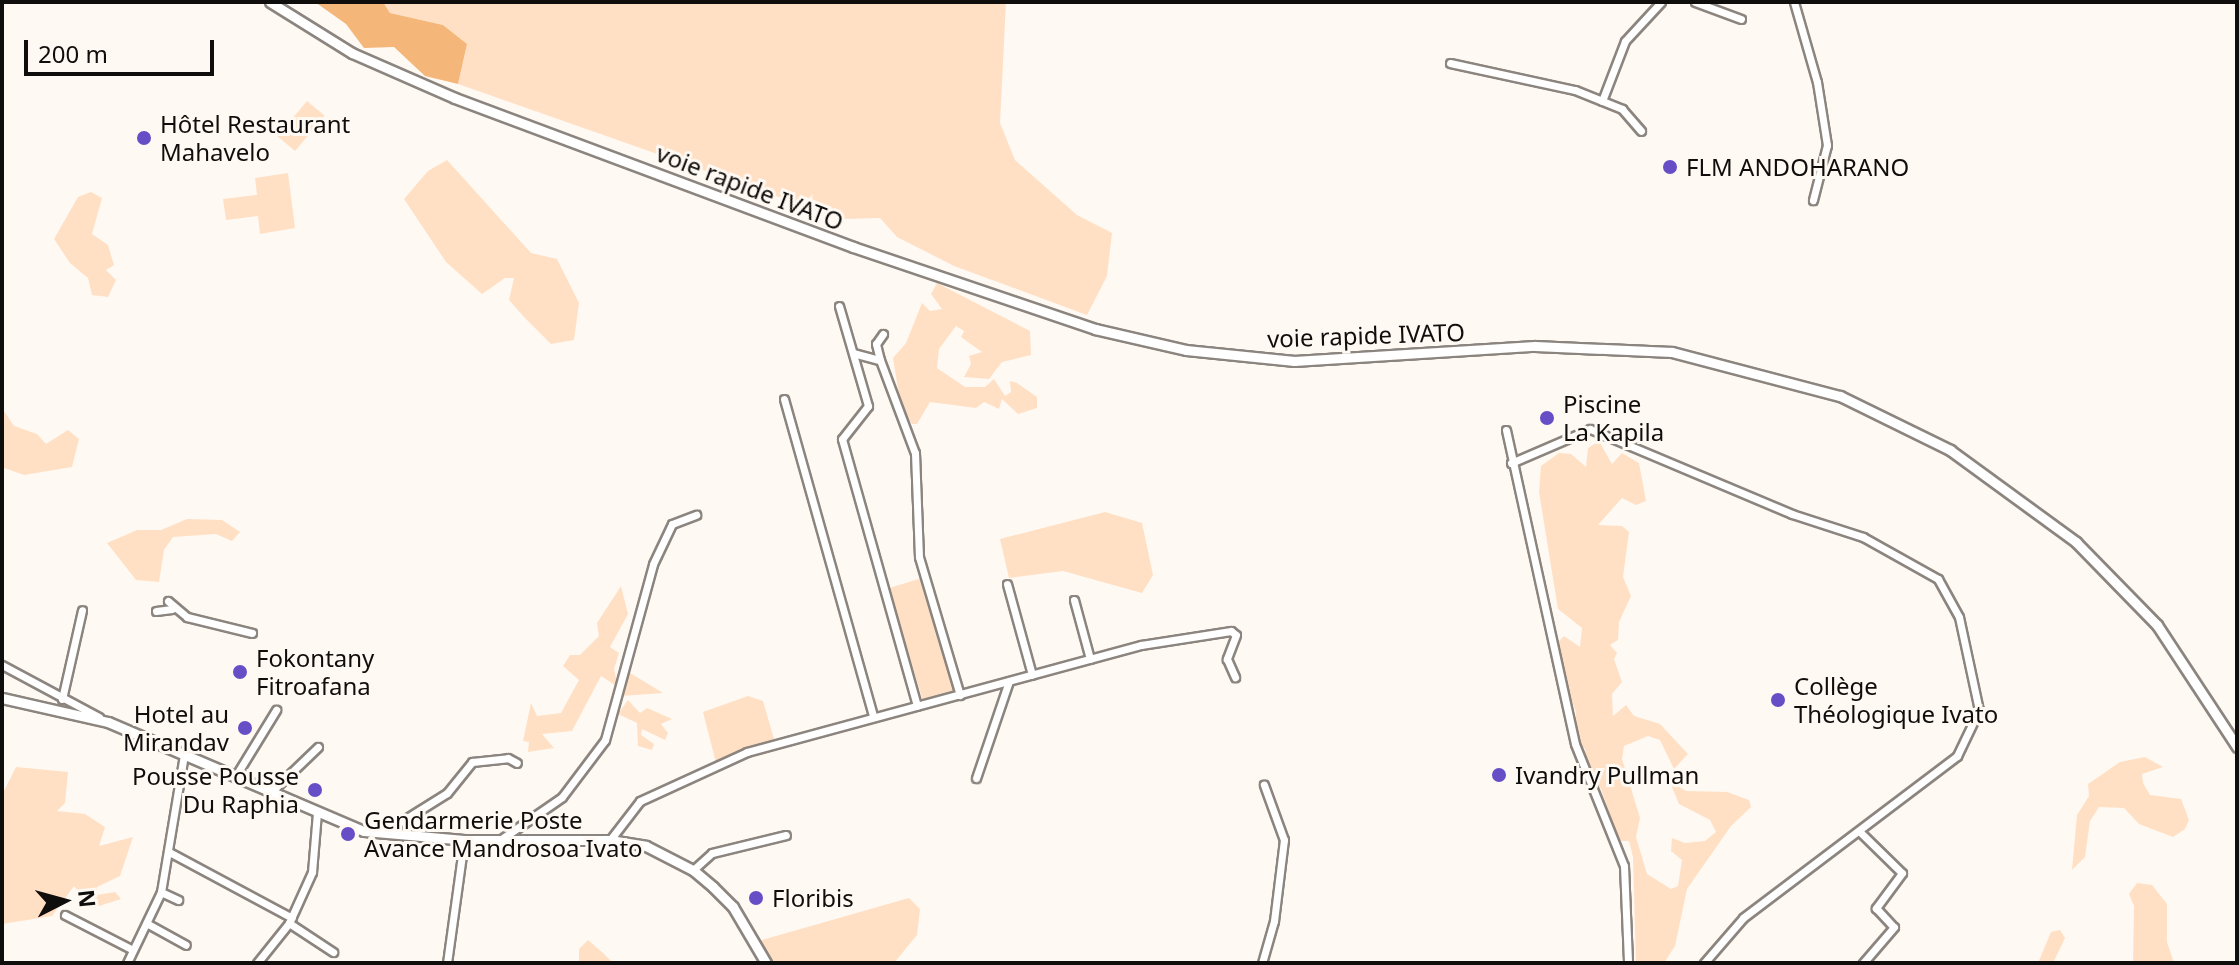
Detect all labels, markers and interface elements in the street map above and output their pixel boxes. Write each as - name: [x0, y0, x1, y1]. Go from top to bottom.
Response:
- scale bar: [28, 24, 218, 74]
- text: 200 m: [38, 37, 108, 70]
- place label: Hôtel Restaurant Mahavelo: [160, 110, 350, 166]
- marker: Hôtel Restaurant Mahavelo: [135, 129, 153, 147]
- street label: voie rapide IVATO: [652, 138, 848, 236]
- place label: FLM ANDOHARANO: [1686, 153, 1909, 181]
- marker: FLM ANDOHARANO: [1661, 158, 1679, 176]
- street label: voie rapide IVATO: [1267, 317, 1465, 353]
- place label: Piscine La Kapila: [1563, 390, 1664, 446]
- marker: Piscine La Kapila: [1538, 409, 1556, 427]
- place label: Fokontany Fitroafana: [256, 644, 374, 700]
- marker: Fokontany Fitroafana: [231, 663, 249, 681]
- place label: Collège Théologique Ivato: [1794, 672, 1998, 728]
- marker: Collège Théologique Ivato: [1769, 691, 1787, 709]
- place label: Hotel au Mirandav: [123, 700, 229, 756]
- marker: Hotel au Mirandav: [236, 719, 254, 737]
- place label: Ivandry Pullman: [1515, 761, 1699, 789]
- place label: Pousse Pousse Du Raphia: [132, 762, 299, 818]
- marker: Ivandry Pullman: [1490, 766, 1508, 784]
- marker: Pousse Pousse Du Raphia: [306, 781, 324, 799]
- place label: Gendarmerie Poste Avance Mandrosoa Ivato: [364, 806, 643, 862]
- marker: Gendarmerie Poste Avance Mandrosoa Ivato: [339, 825, 357, 843]
- north arrow: [24, 861, 104, 941]
- place label: Floribis: [772, 884, 854, 912]
- text: N: [72, 888, 104, 909]
- marker: Floribis: [747, 889, 765, 907]

